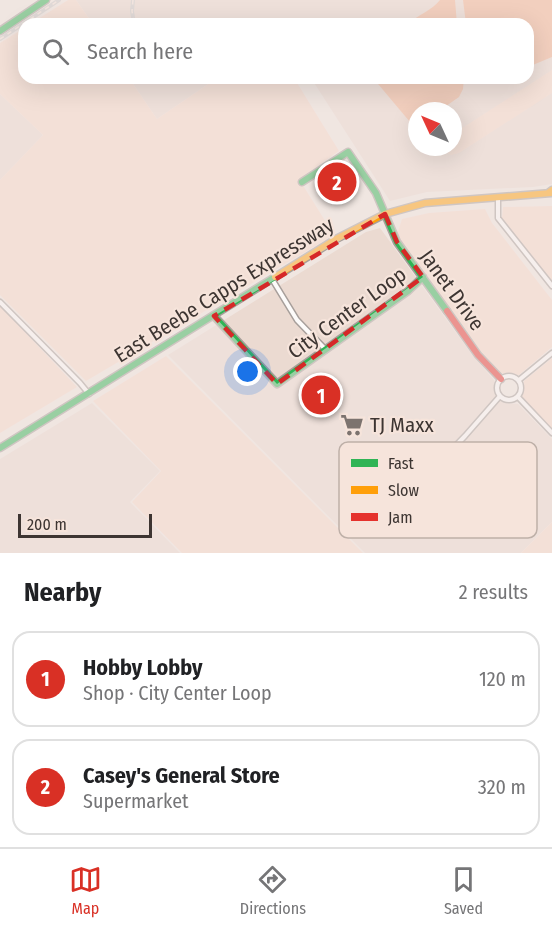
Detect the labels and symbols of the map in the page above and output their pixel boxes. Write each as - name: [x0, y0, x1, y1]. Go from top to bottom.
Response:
- north arrow: [408, 102, 462, 156]
- pin: 2: [318, 160, 356, 204]
- street label: East Beebe Capps Expressway: [109, 211, 339, 368]
- street label: Janet Drive: [414, 244, 490, 336]
- street label: City Center Loop: [283, 261, 411, 365]
- your location: [233, 357, 262, 386]
- pin: 1: [302, 372, 340, 418]
- supermarket icon: TJ Maxx: [339, 412, 365, 438]
- place label: TJ Maxx: [370, 412, 435, 438]
- legend: [339, 442, 537, 538]
- text: Fast: [388, 454, 415, 473]
- text: Slow: [388, 481, 419, 500]
- text: Jam: [388, 508, 413, 527]
- scale bar: [18, 511, 152, 538]

